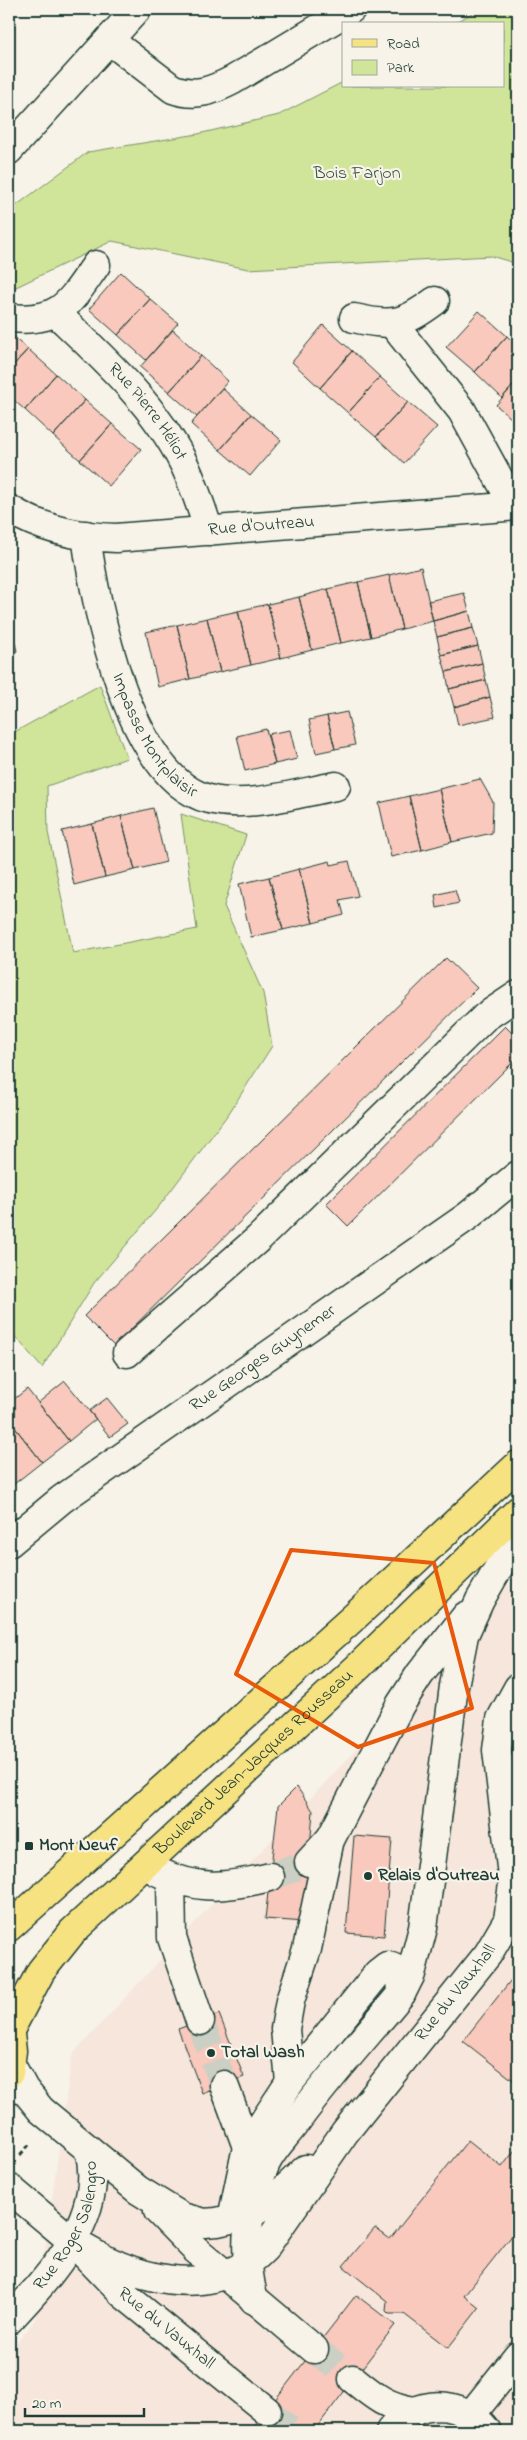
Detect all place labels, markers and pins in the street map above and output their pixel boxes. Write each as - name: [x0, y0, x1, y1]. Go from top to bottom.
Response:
- place label: Mont Neuf: [39, 1833, 118, 1859]
- marker: Mont Neuf: [23, 1840, 35, 1852]
- place label: Relais d'Outreau: [378, 1863, 499, 1889]
- marker: Relais d'Outreau: [362, 1870, 374, 1882]
- place label: Total Wash: [221, 2040, 305, 2066]
- marker: Total Wash: [205, 2047, 217, 2059]

